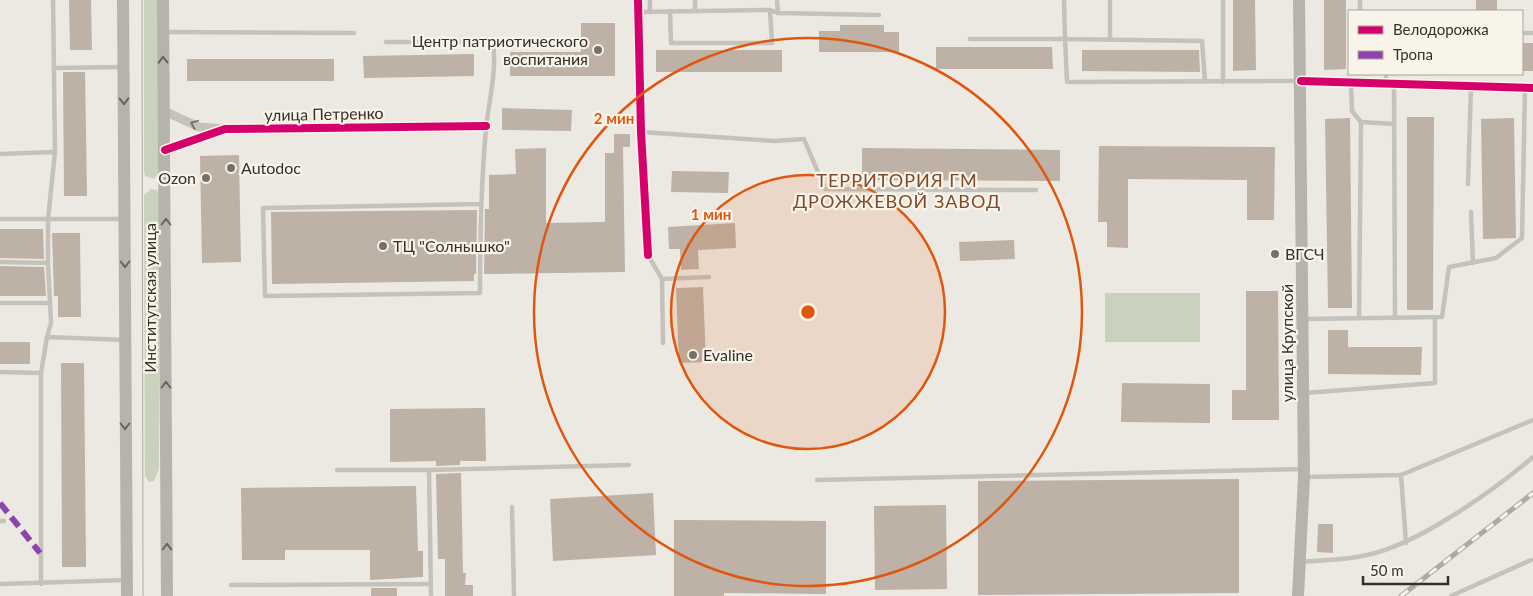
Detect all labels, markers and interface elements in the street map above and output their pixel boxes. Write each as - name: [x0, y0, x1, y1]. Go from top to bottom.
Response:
- legend: [1348, 10, 1523, 75]
- text: Велодорожка: [1393, 20, 1489, 38]
- place label: Центр патриотического воспитания: [412, 31, 588, 68]
- marker: Центр патриотического воспитания: [592, 44, 604, 56]
- text: Тропа: [1393, 45, 1433, 63]
- one-way arrow: [158, 56, 168, 64]
- one-way arrow: [119, 98, 129, 105]
- street label: улица Петренко: [264, 103, 384, 124]
- text: 2 мин: [594, 109, 634, 127]
- one-way arrow: [190, 120, 199, 130]
- place label: Autodoc: [241, 158, 301, 177]
- marker: Autodoc: [225, 162, 237, 174]
- place label: Ozon: [158, 168, 196, 187]
- district label: ТЕРРИТОРИЯ ГМ ДРОЖЖЕВОЙ ЗАВОД: [793, 169, 1001, 212]
- marker: Ozon: [200, 172, 212, 184]
- text: 1 мин: [691, 205, 731, 223]
- one-way arrow: [160, 218, 171, 226]
- street label: Институтская улица: [140, 223, 159, 373]
- place label: ТЦ "Солнышко": [393, 236, 510, 255]
- marker: ТЦ "Солнышко": [377, 240, 389, 252]
- place label: ВГСЧ: [1285, 244, 1325, 263]
- marker: ВГСЧ: [1269, 248, 1281, 260]
- one-way arrow: [120, 260, 130, 268]
- street label: улица Крупской: [1277, 284, 1296, 402]
- centre of rings: [799, 303, 817, 321]
- place label: Evaline: [703, 345, 753, 364]
- marker: Evaline: [687, 349, 699, 361]
- one-way arrow: [161, 381, 171, 388]
- one-way arrow: [120, 422, 130, 430]
- one-way arrow: [162, 543, 172, 551]
- scale bar: [1363, 554, 1448, 586]
- text: 50 m: [1370, 561, 1404, 579]

